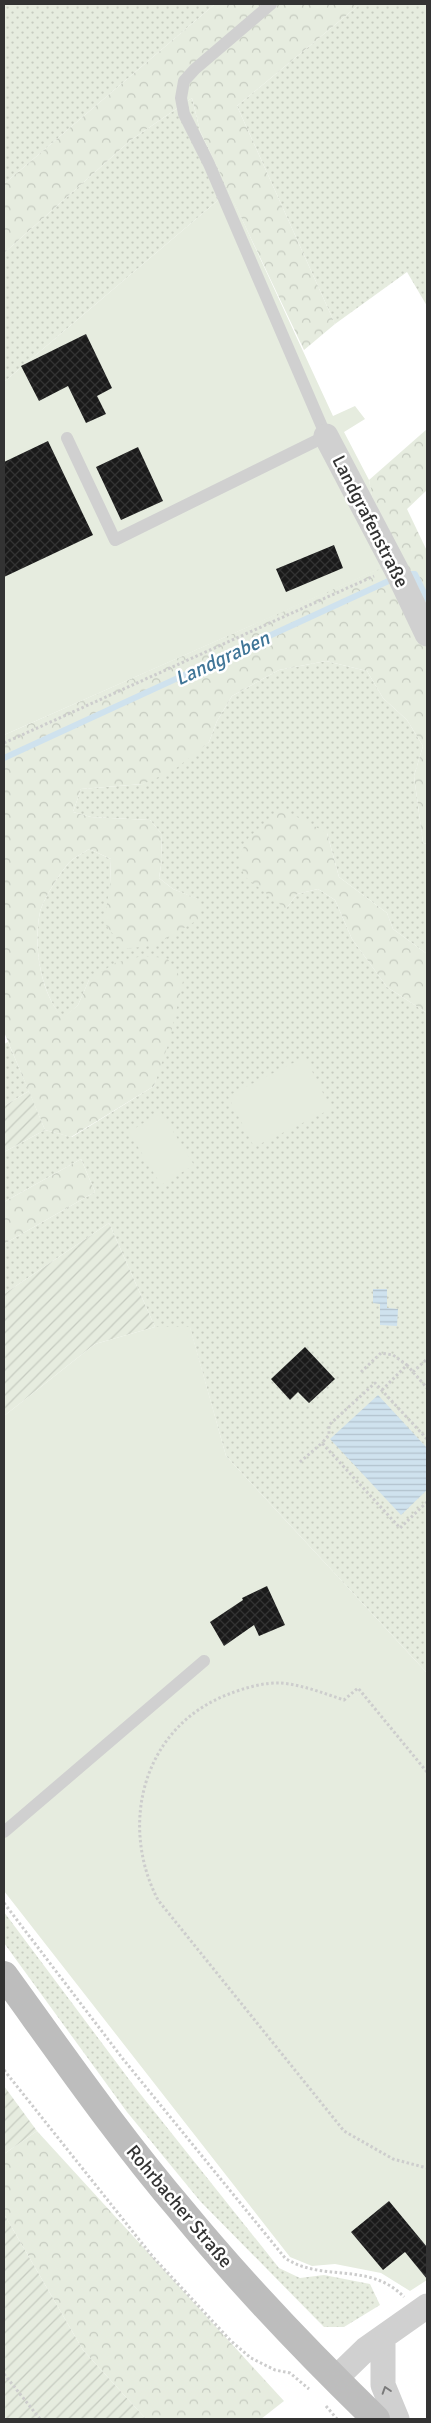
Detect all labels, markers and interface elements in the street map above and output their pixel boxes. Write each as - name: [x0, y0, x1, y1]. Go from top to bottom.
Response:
- street label: Landgrafenstraße: [326, 451, 414, 592]
- water label: Landgraben: [171, 625, 274, 691]
- street label: Rohrbacher Straße: [121, 2140, 238, 2273]
- one-way arrow: [381, 2387, 391, 2395]

